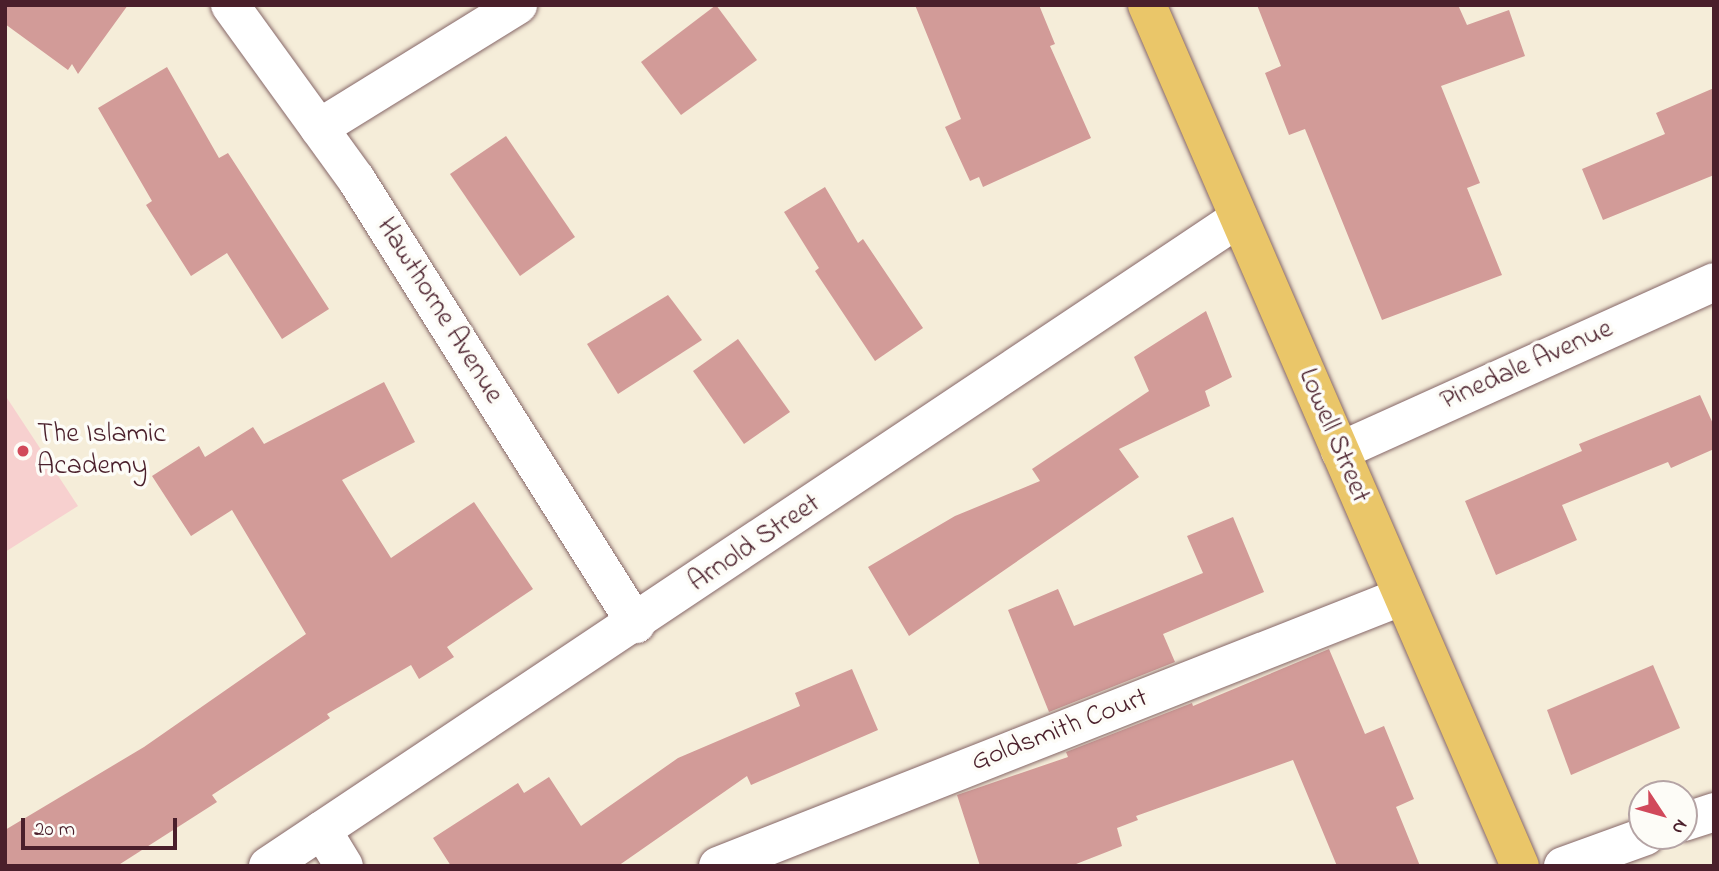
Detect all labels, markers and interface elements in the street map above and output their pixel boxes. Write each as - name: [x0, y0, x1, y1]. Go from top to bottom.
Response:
- street label: Hawthorne Avenue: [368, 212, 510, 410]
- street label: Pinedale Avenue: [1436, 313, 1618, 419]
- street label: Lowell Street: [1290, 364, 1376, 508]
- place label: The Islamic Academy: [37, 418, 166, 484]
- marker: The Islamic Academy: [15, 443, 31, 459]
- street label: Arnold Street: [683, 488, 827, 600]
- street label: Goldsmith Court: [967, 682, 1153, 780]
- north arrow: [1628, 780, 1698, 850]
- scale bar: [24, 804, 180, 848]
- text: N: [1664, 813, 1693, 840]
- text: 20 m: [34, 815, 75, 845]

